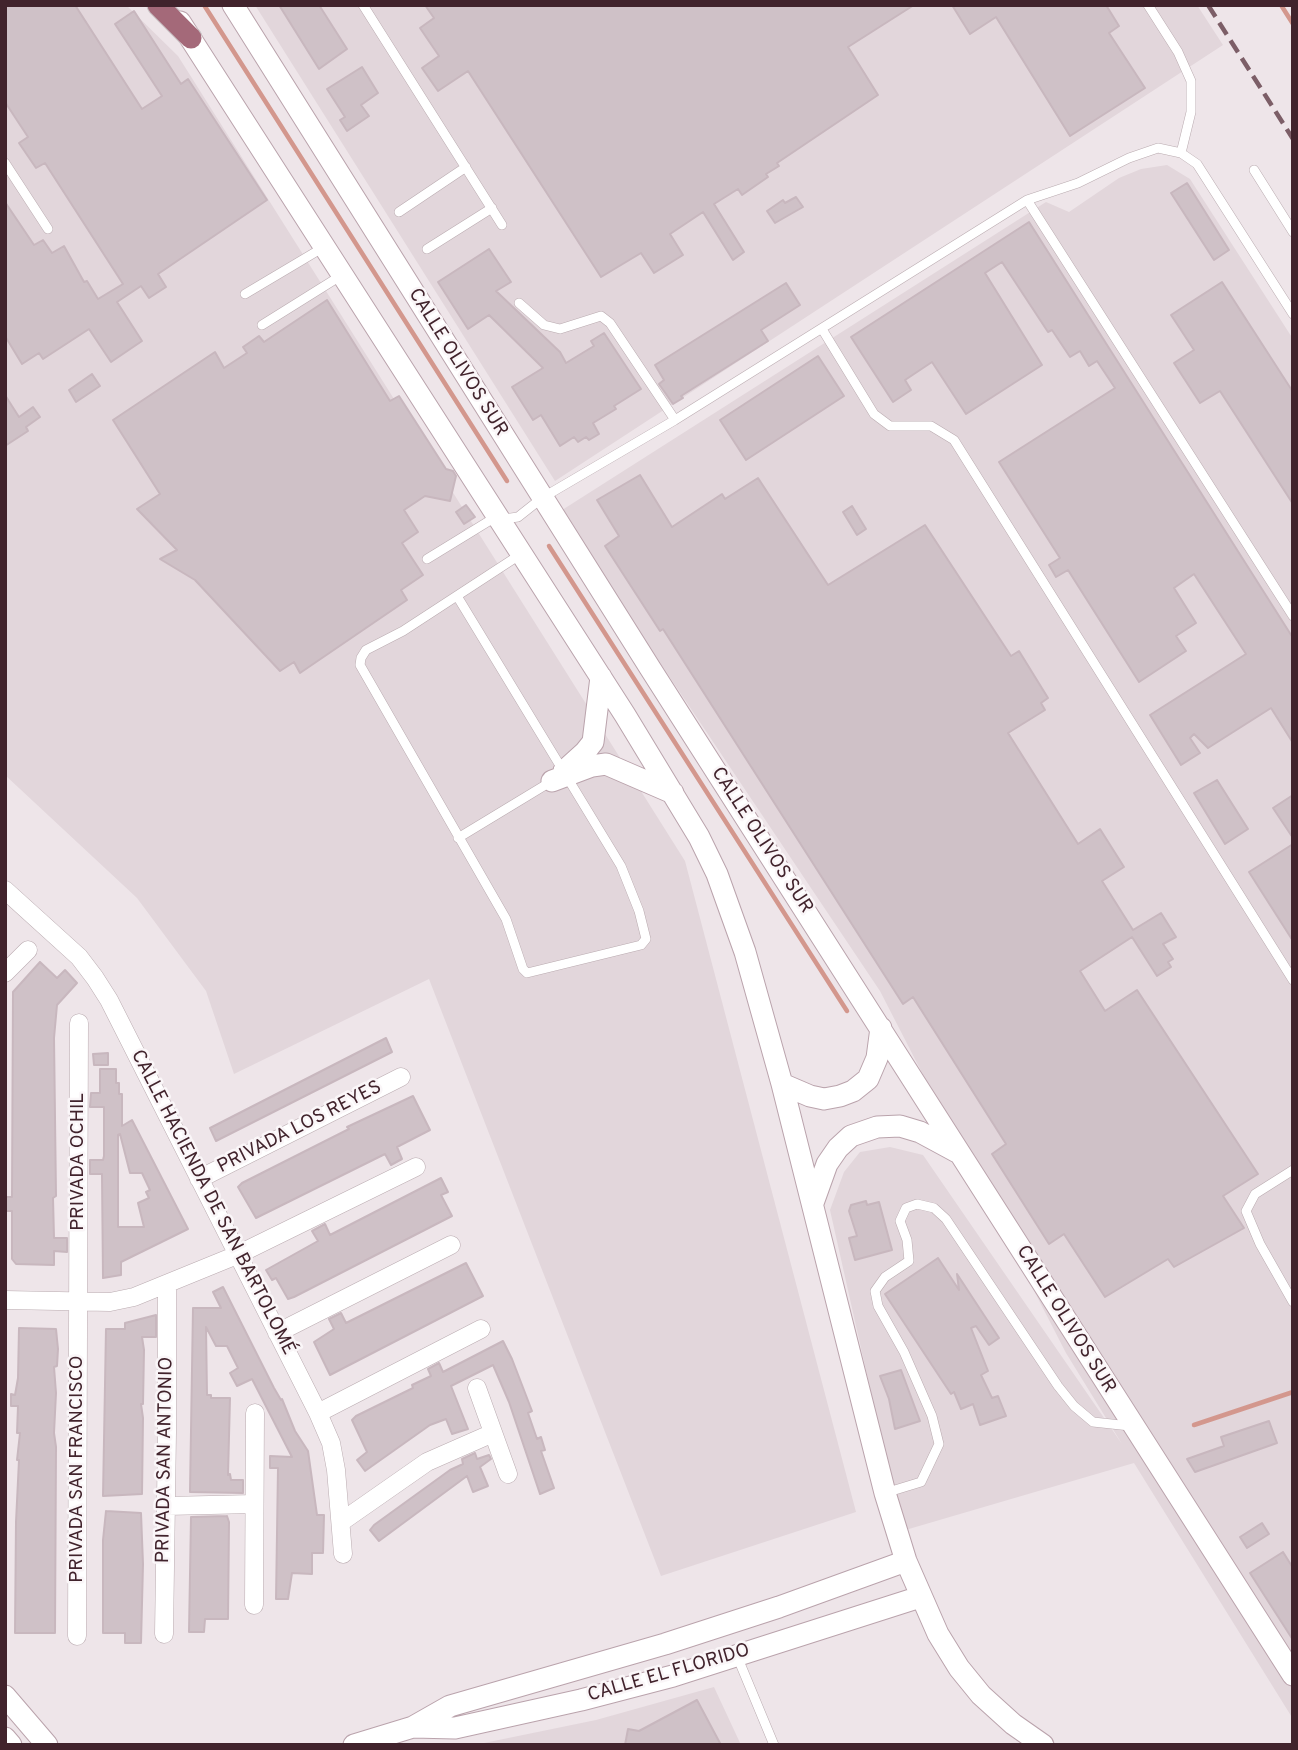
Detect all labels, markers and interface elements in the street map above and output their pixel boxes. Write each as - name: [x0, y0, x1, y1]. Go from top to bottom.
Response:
- street label: CALLE OLIVOS SUR: [402, 285, 512, 441]
- street label: CALLE OLIVOS SUR: [705, 763, 817, 919]
- street label: CALLE HACIENDA DE SAN BARTOLOMÉ: [125, 1047, 299, 1359]
- street label: PRIVADA LOS REYES: [214, 1077, 386, 1179]
- street label: PRIVADA OCHIL: [68, 1093, 90, 1231]
- street label: CALLE OLIVOS SUR: [1010, 1242, 1120, 1398]
- street label: PRIVADA SAN FRANCISCO: [67, 1355, 89, 1583]
- street label: PRIVADA SAN ANTONIO: [153, 1357, 179, 1563]
- street label: CALLE EL FLORIDO: [585, 1640, 753, 1708]

